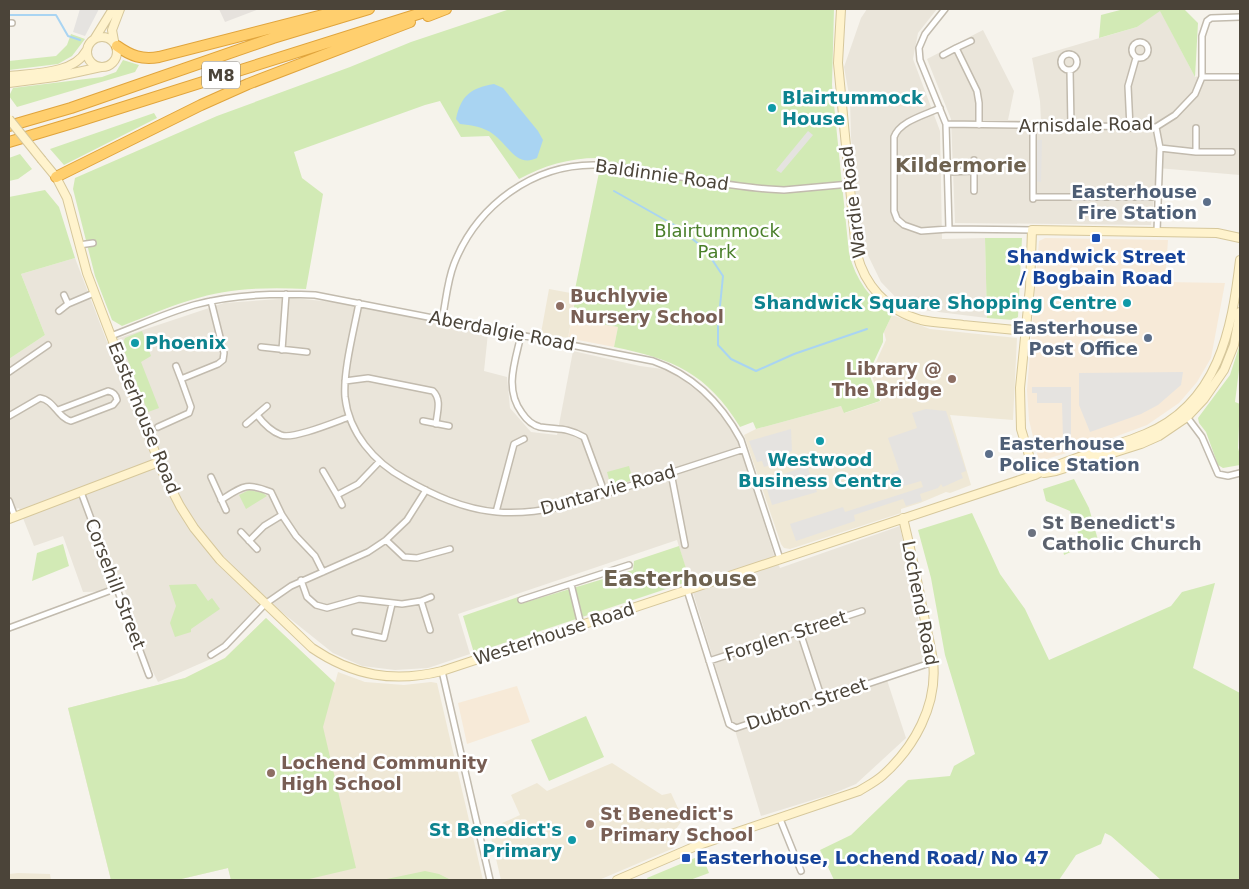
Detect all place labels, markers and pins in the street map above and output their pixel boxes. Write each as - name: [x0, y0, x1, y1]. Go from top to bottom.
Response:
- place label: Blairtummock House: [782, 87, 924, 129]
- marker: Blairtummock House: [766, 102, 778, 114]
- place label: Easterhouse Fire Station: [1071, 181, 1197, 223]
- marker: Easterhouse Fire Station: [1201, 196, 1213, 208]
- marker: Shandwick Street / Bogbain Road: [1090, 232, 1102, 244]
- place label: Shandwick Street / Bogbain Road: [1007, 246, 1186, 288]
- place label: Buchlyvie Nursery School: [570, 285, 724, 327]
- place label: Shandwick Square Shopping Centre: [754, 292, 1117, 313]
- marker: Shandwick Square Shopping Centre: [1121, 297, 1133, 309]
- marker: Buchlyvie Nursery School: [554, 300, 566, 312]
- place label: Easterhouse Post Office: [1012, 317, 1138, 359]
- place label: Phoenix: [145, 332, 227, 353]
- marker: Easterhouse Post Office: [1142, 332, 1154, 344]
- marker: Phoenix: [129, 337, 141, 349]
- place label: Library @ The Bridge: [832, 358, 942, 400]
- marker: Library @ The Bridge: [946, 373, 958, 385]
- place label: Easterhouse Police Station: [999, 433, 1140, 475]
- marker: Westwood Business Centre: [814, 435, 826, 447]
- marker: Easterhouse Police Station: [983, 448, 995, 460]
- place label: Westwood Business Centre: [738, 449, 902, 491]
- place label: St Benedict's Catholic Church: [1042, 512, 1202, 554]
- marker: St Benedict's Catholic Church: [1026, 527, 1038, 539]
- place label: Lochend Community High School: [281, 752, 488, 794]
- marker: Lochend Community High School: [265, 767, 277, 779]
- place label: St Benedict's Primary School: [600, 803, 753, 845]
- marker: St Benedict's Primary School: [584, 818, 596, 830]
- place label: St Benedict's Primary: [429, 819, 562, 861]
- marker: St Benedict's Primary: [566, 834, 578, 846]
- place label: Easterhouse, Lochend Road/ No 47: [696, 847, 1049, 868]
- marker: Easterhouse, Lochend Road/ No 47: [680, 852, 692, 864]

